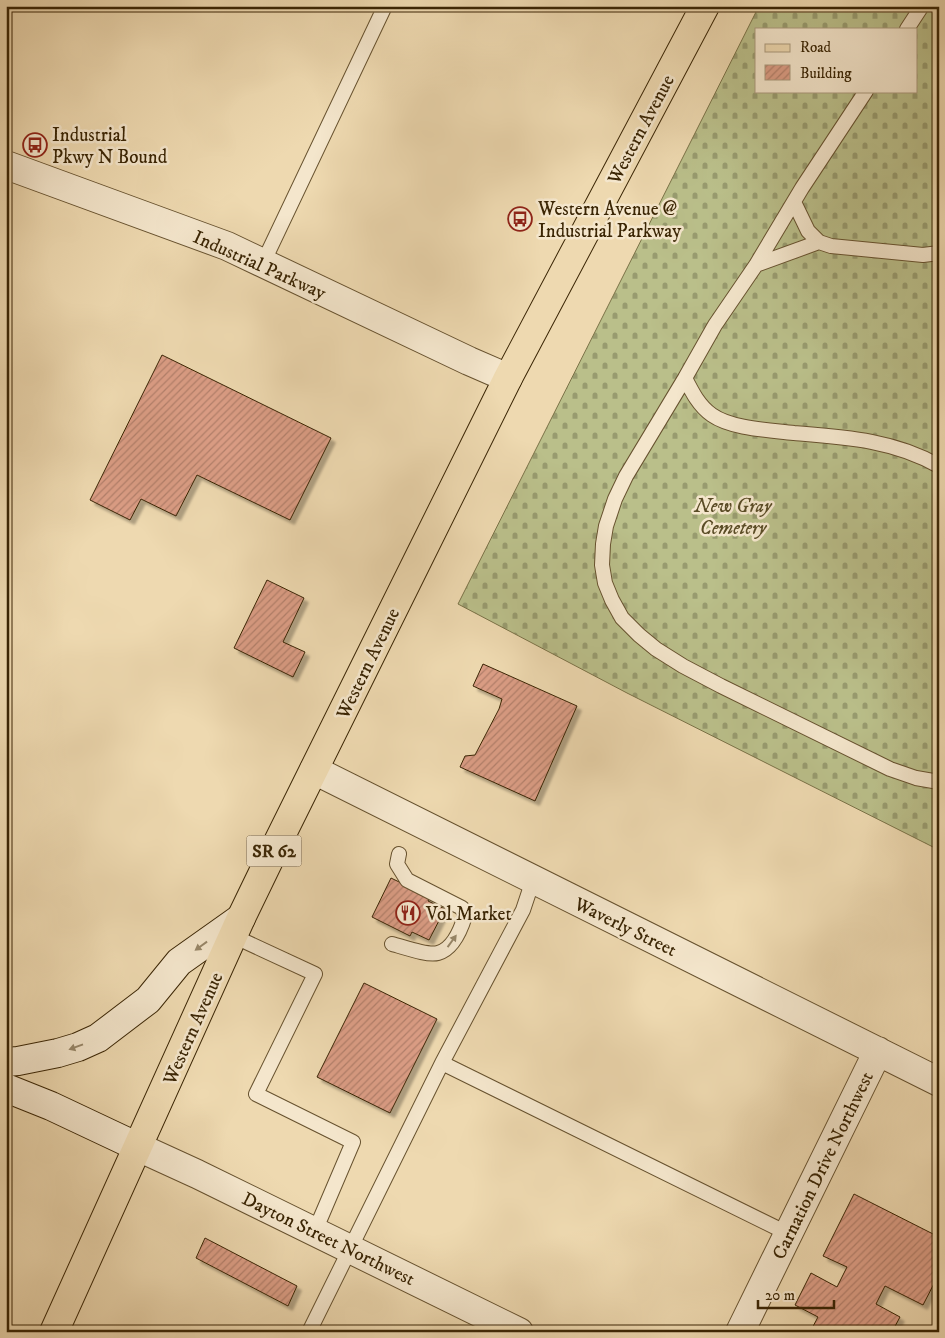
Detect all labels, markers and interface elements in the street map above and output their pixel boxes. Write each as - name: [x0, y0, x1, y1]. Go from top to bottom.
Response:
- legend: [755, 28, 918, 92]
- text: Road: [800, 38, 832, 57]
- text: Building: [800, 64, 852, 83]
- street label: Western Avenue: [602, 71, 680, 189]
- place label: Industrial Pkwy N Bound: [52, 124, 168, 169]
- bus stop icon: Industrial Pkwy N Bound: [22, 132, 48, 158]
- place label: Western Avenue @ Industrial Parkway: [537, 198, 682, 243]
- bus stop icon: Western Avenue @ Industrial Parkway: [507, 206, 533, 232]
- street label: Industrial Parkway: [189, 226, 330, 305]
- park label: New Gray Cemetery: [694, 495, 773, 540]
- street label: Western Avenue: [331, 604, 405, 724]
- road number: SR 62: [246, 836, 302, 866]
- street label: Waverly Street: [570, 892, 680, 962]
- restaurant icon: Vol Market: [395, 900, 421, 926]
- place label: Vol Market: [425, 903, 512, 926]
- one-way arrow: [447, 934, 457, 948]
- one-way arrow: [195, 941, 208, 951]
- street label: Western Avenue: [158, 969, 228, 1089]
- one-way arrow: [69, 1044, 84, 1051]
- street label: Carnation Drive Northwest: [768, 1068, 879, 1263]
- street label: Dayton Street Northwest: [238, 1188, 418, 1291]
- scale bar: [758, 1278, 834, 1310]
- text: 20 m: [765, 1286, 795, 1305]

